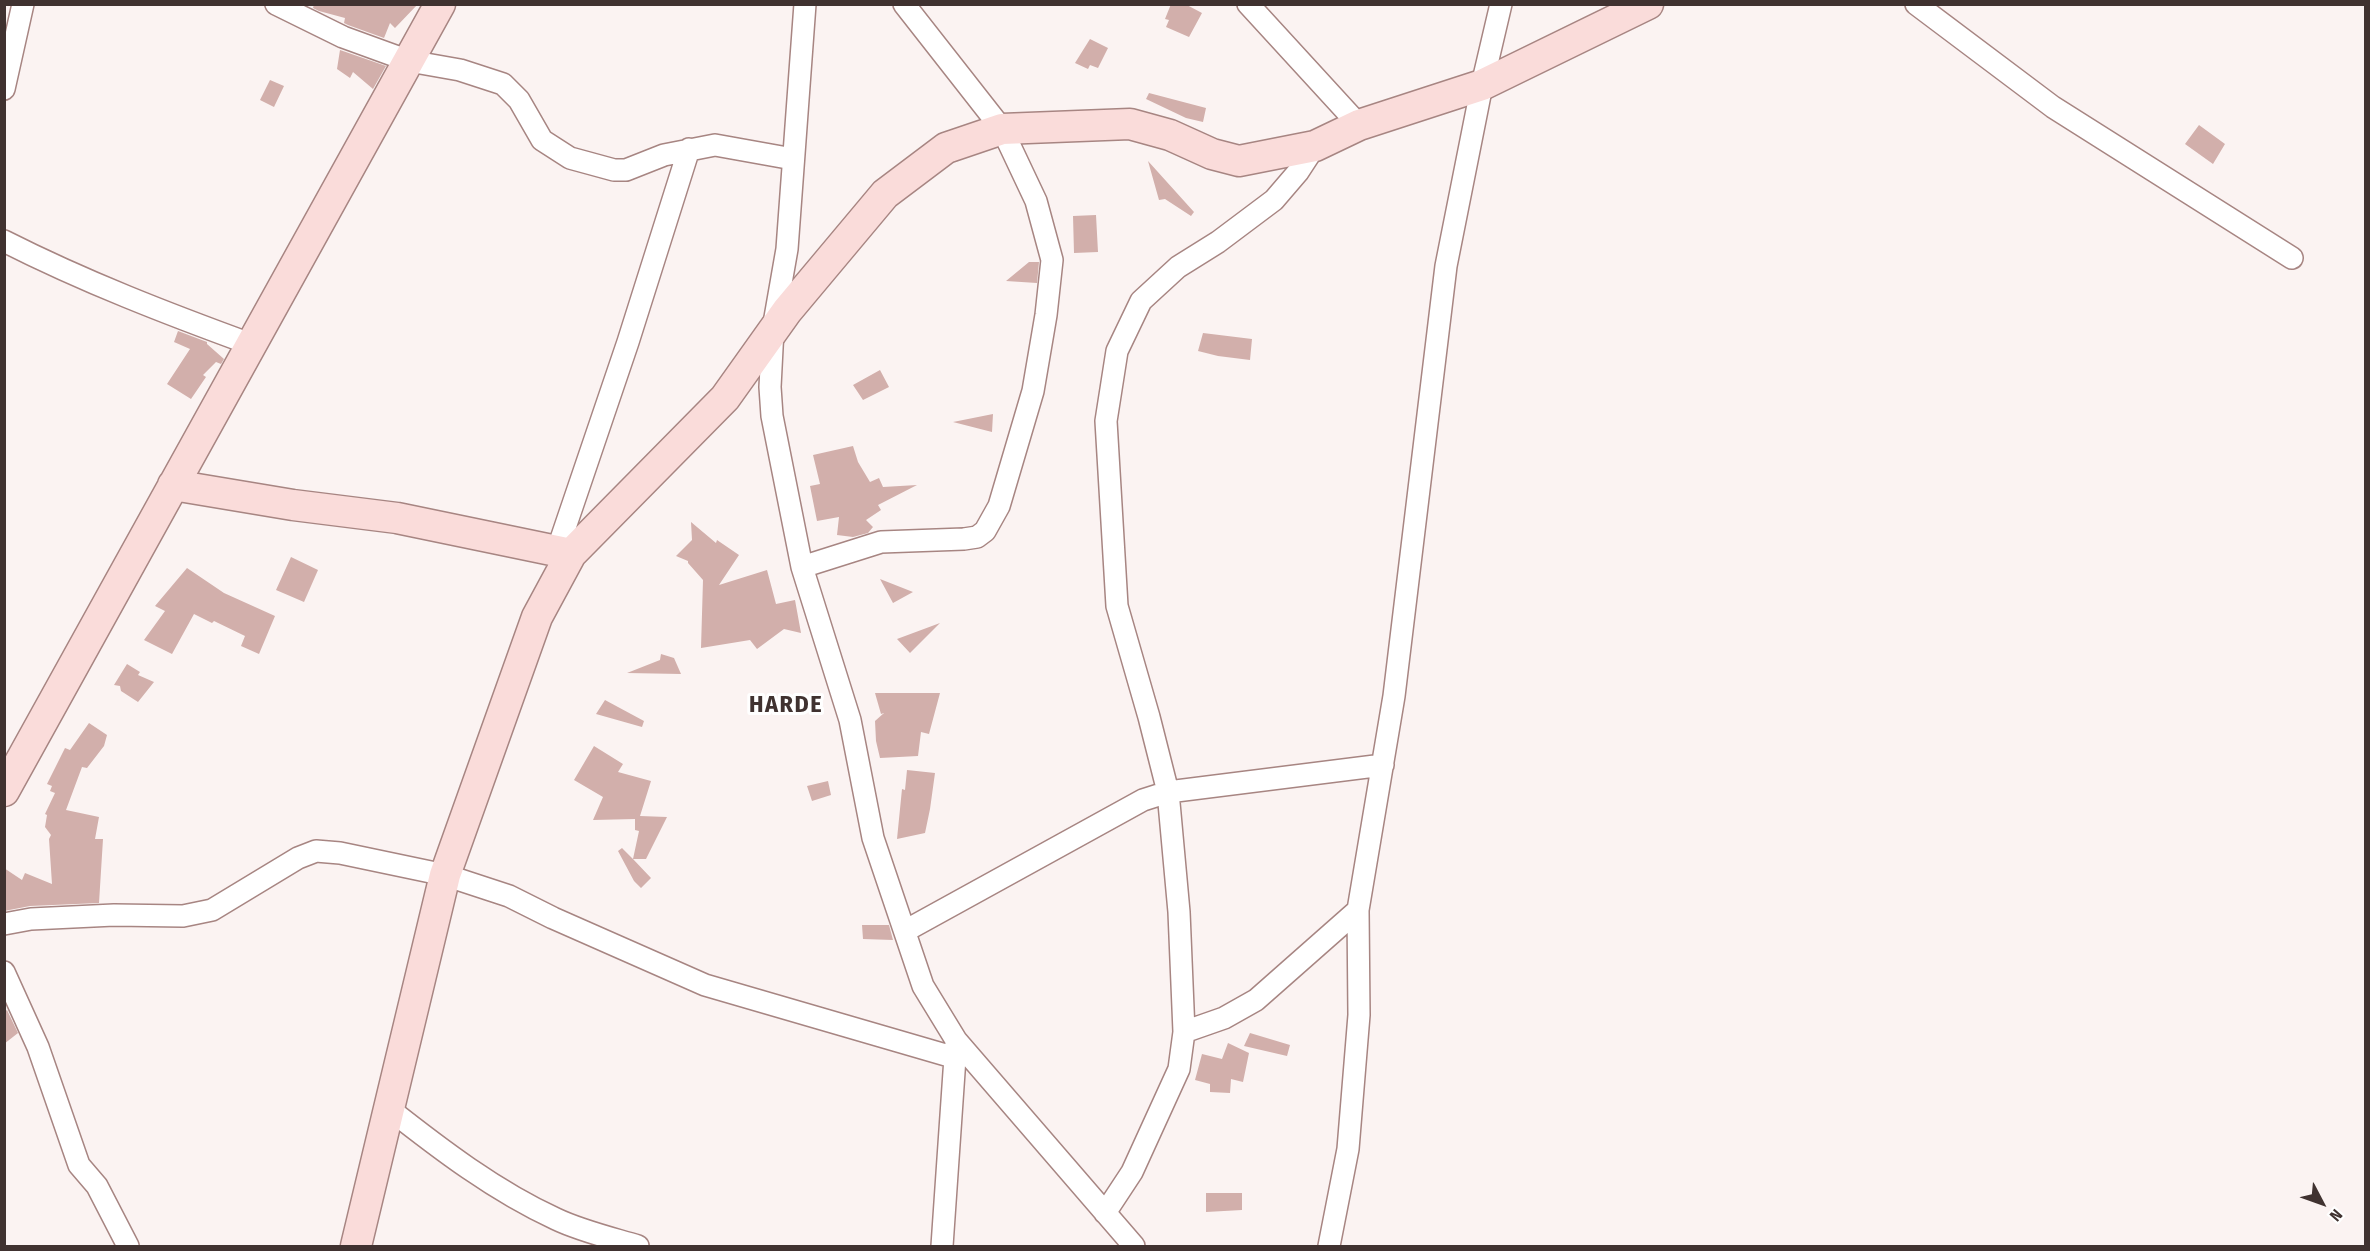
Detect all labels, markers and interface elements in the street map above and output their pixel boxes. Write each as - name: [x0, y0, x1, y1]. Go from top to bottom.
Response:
- district label: HARDE: [749, 691, 823, 719]
- north arrow: [2292, 1173, 2352, 1233]
- text: N: [2326, 1205, 2346, 1225]

